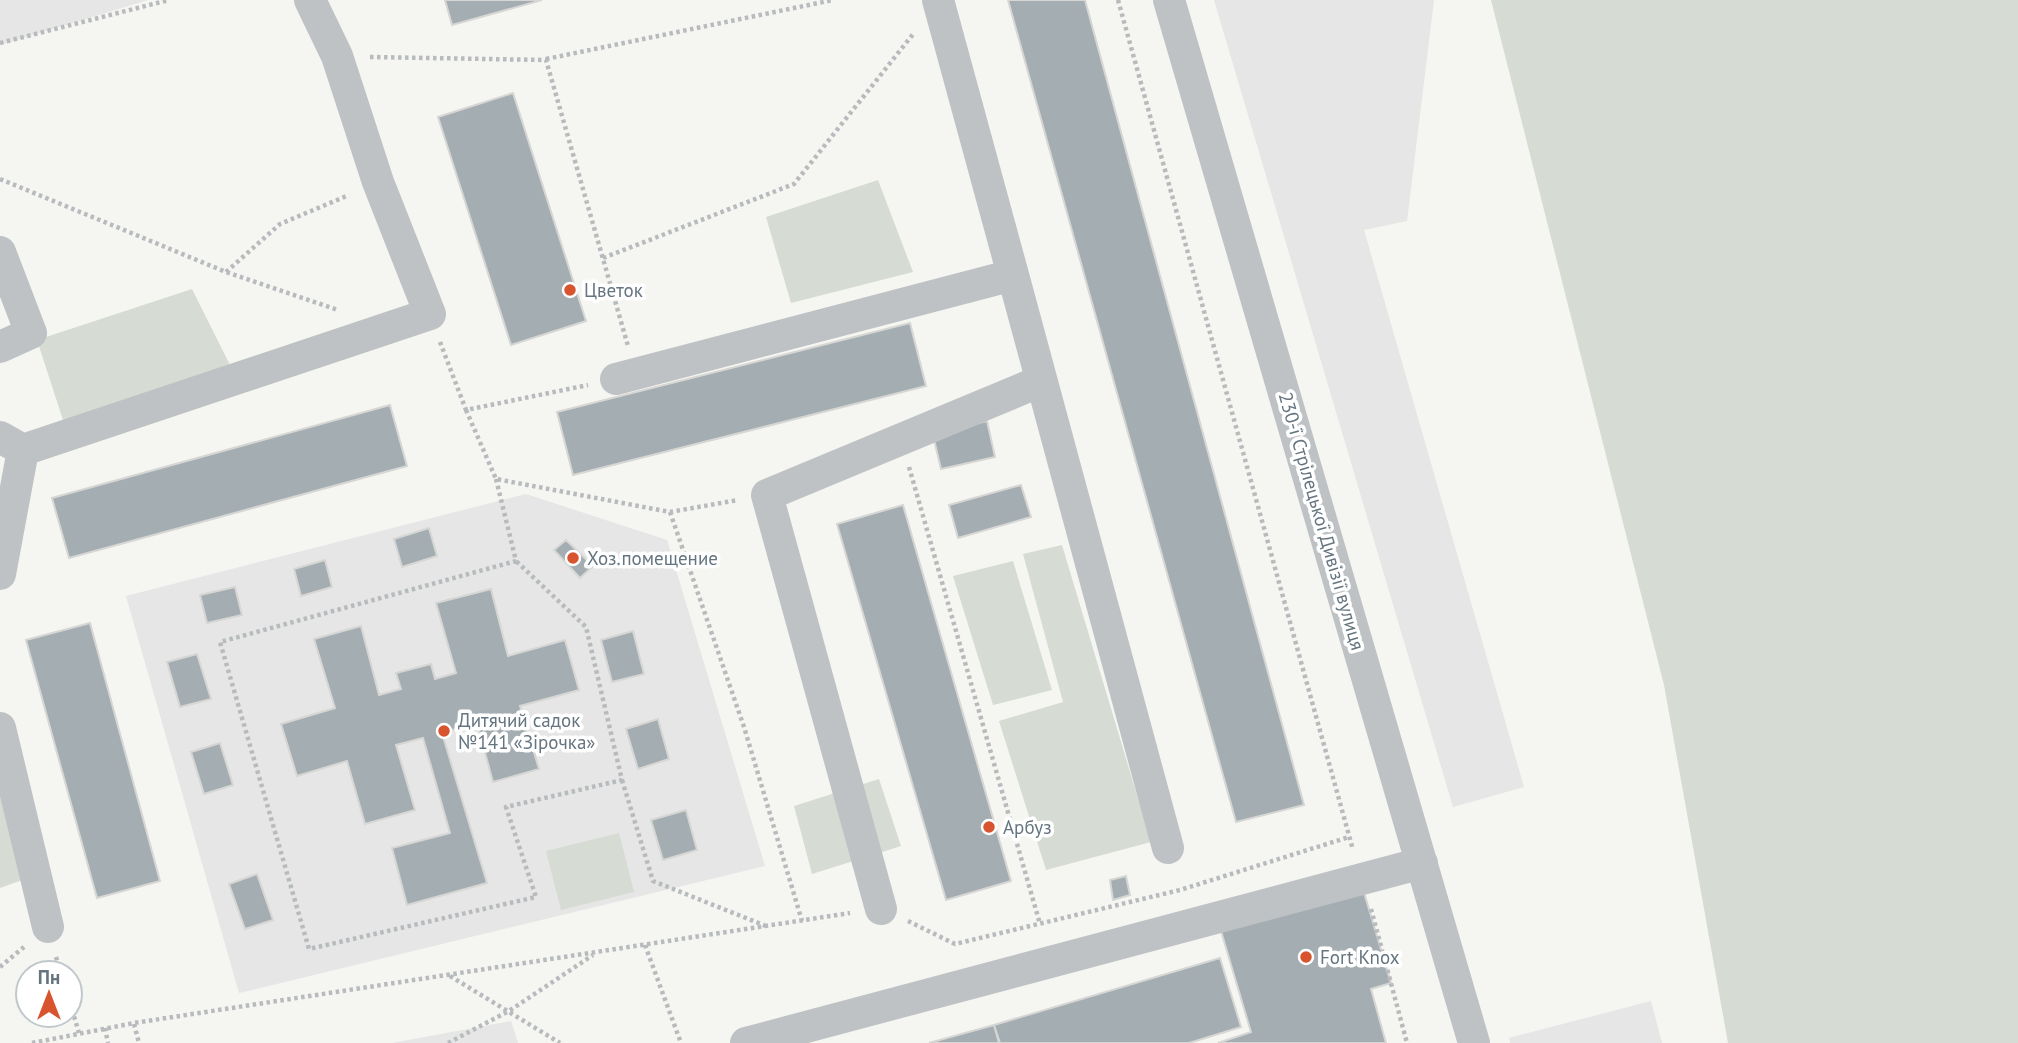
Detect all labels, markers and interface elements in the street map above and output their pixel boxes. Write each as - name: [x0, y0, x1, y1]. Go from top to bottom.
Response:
- place label: Цветок: [584, 278, 643, 302]
- marker: Цветок: [562, 282, 578, 298]
- street label: 230-ї Стрілецької Дивізії вулиця: [1274, 389, 1370, 653]
- place label: Хоз.помещение: [587, 546, 718, 570]
- marker: Хоз.помещение: [565, 550, 581, 566]
- place label: Дитячий садок №141 «Зiрочка»: [458, 708, 595, 754]
- marker: Дитячий садок №141 «Зiрочка»: [436, 723, 452, 739]
- place label: Арбуз: [1003, 815, 1052, 839]
- marker: Арбуз: [981, 819, 997, 835]
- place label: Fort Knox: [1320, 945, 1400, 969]
- marker: Fort Knox: [1298, 949, 1314, 965]
- north arrow: [14, 959, 84, 1029]
- text: Пн: [38, 965, 60, 989]

